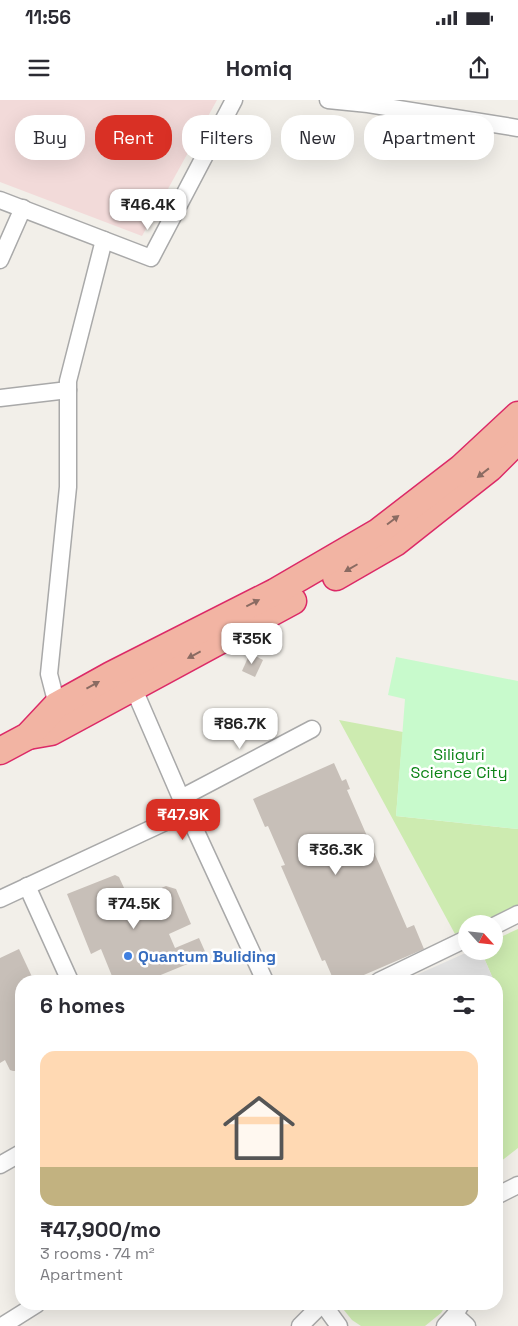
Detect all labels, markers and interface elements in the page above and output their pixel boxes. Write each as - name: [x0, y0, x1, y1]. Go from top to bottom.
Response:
- text: 11:56: [25, 5, 71, 30]
- icon: menu: [25, 54, 53, 82]
- text: Homiq: [226, 54, 292, 82]
- icon: share: [465, 54, 493, 82]
- chip: Buy: [15, 115, 85, 160]
- chip: Rent: [95, 115, 172, 160]
- chip: Filters: [182, 115, 271, 160]
- chip: New: [281, 115, 354, 160]
- chip: Apartment: [364, 115, 494, 160]
- pin: ₹46.4K: [107, 188, 189, 231]
- text: ₹46.4K: [121, 194, 175, 215]
- one-way arrow: [477, 468, 490, 479]
- one-way arrow: [386, 515, 399, 526]
- one-way arrow: [345, 564, 358, 573]
- one-way arrow: [246, 599, 260, 607]
- pin: ₹35K: [222, 622, 282, 665]
- text: ₹35K: [232, 628, 272, 649]
- one-way arrow: [187, 651, 201, 659]
- one-way arrow: [86, 681, 100, 689]
- pin: ₹86.7K: [199, 708, 281, 750]
- text: ₹86.7K: [214, 713, 266, 734]
- park label: Siliguri Science City: [410, 744, 508, 783]
- pin: ₹47.9K: [142, 798, 224, 841]
- text: ₹47.9K: [157, 804, 209, 825]
- pin: ₹36.3K: [295, 834, 377, 876]
- text: ₹36.3K: [309, 839, 363, 860]
- pin: ₹74.5K: [93, 888, 175, 930]
- text: ₹74.5K: [108, 893, 160, 914]
- north arrow: [458, 915, 502, 960]
- map controls: [458, 915, 503, 960]
- place label: Quantum Buliding: [138, 946, 276, 967]
- marker: Quantum Buliding: [122, 950, 134, 962]
- icon: filters: [450, 991, 478, 1019]
- text: 6 homes: [40, 992, 125, 1019]
- icon: home: [214, 1083, 304, 1173]
- text: ₹47,900/mo: [40, 1216, 161, 1243]
- text: 3 rooms · 74 m²: [40, 1243, 155, 1264]
- text: Apartment: [40, 1264, 123, 1285]

